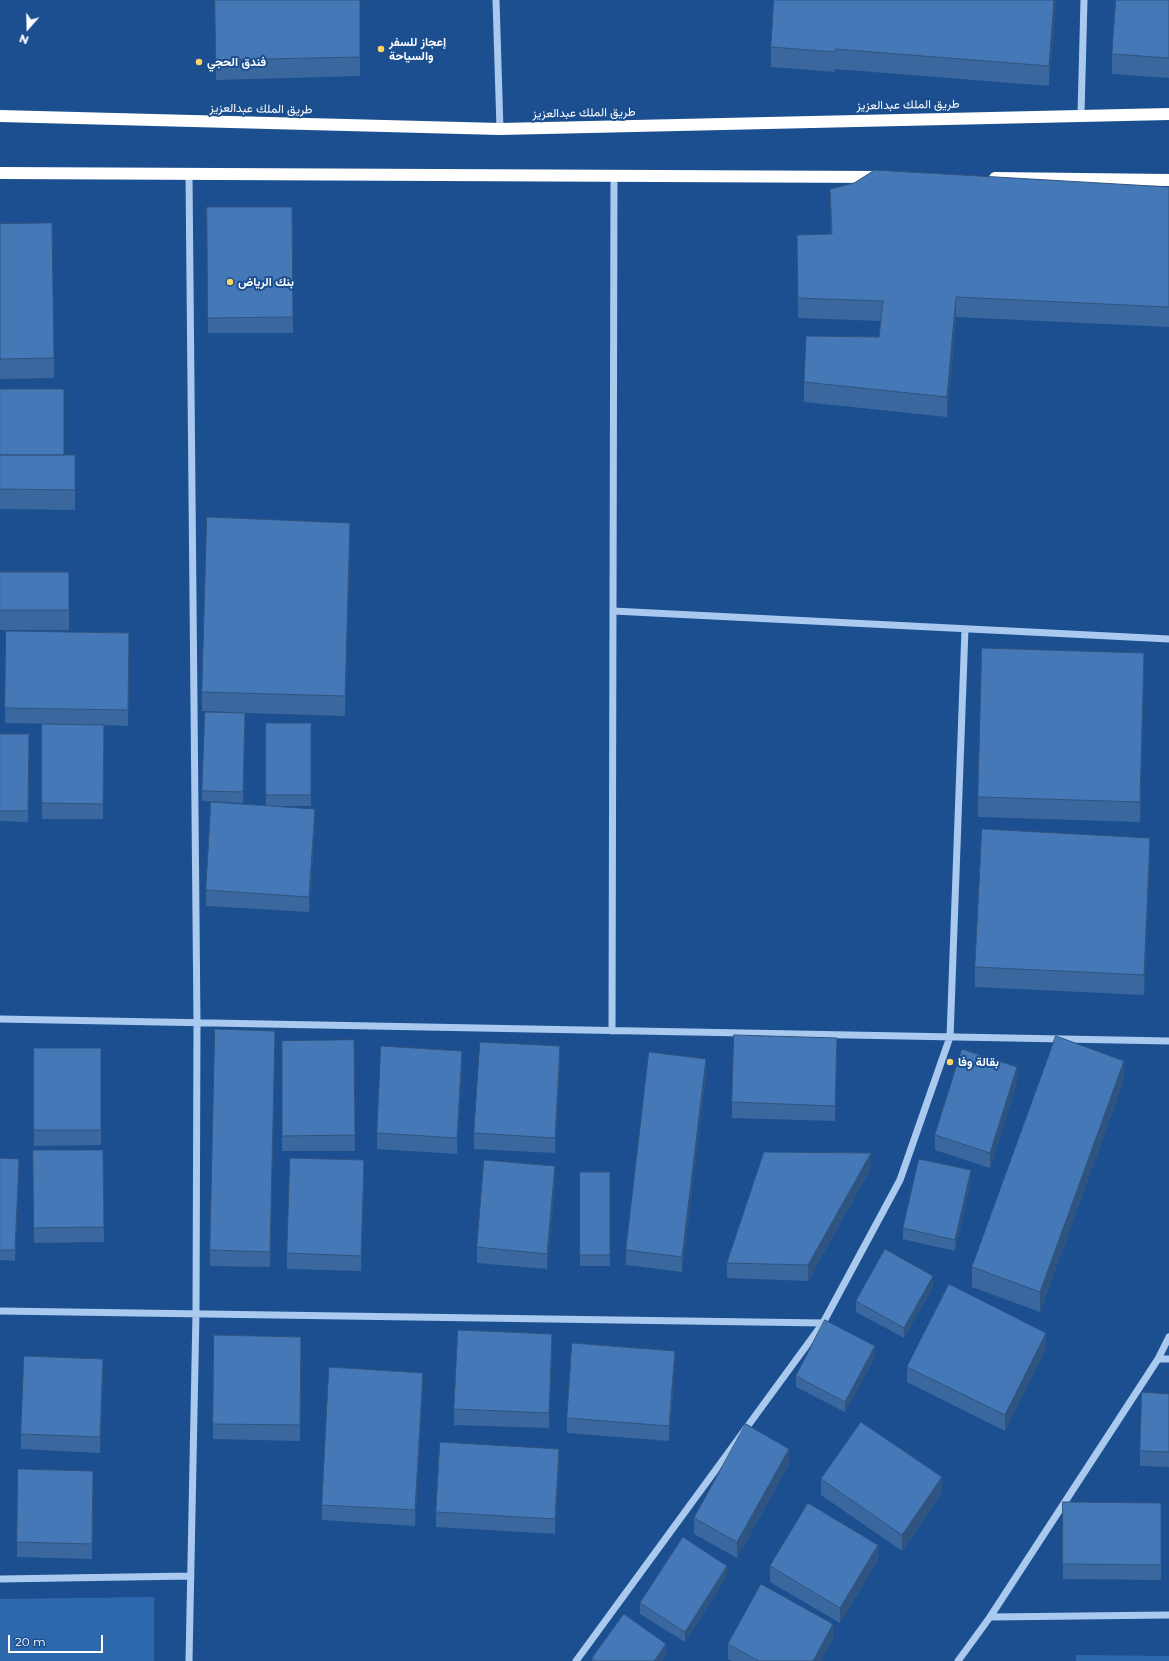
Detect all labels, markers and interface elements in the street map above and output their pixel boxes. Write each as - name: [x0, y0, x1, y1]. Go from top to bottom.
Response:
- north arrow: [8, 8, 48, 48]
- text: N: [17, 31, 30, 47]
- place label: إعجاز للسفر والسياحة: [389, 35, 446, 63]
- marker: إعجاز للسفر والسياحة: [376, 44, 386, 54]
- place label: فندق الحجي: [207, 55, 266, 69]
- marker: فندق الحجي: [194, 57, 204, 67]
- street label: طريق الملك عبدالعزيز: [856, 97, 960, 113]
- street label: طريق الملك عبدالعزيز: [209, 101, 313, 117]
- street label: طريق الملك عبدالعزيز: [532, 105, 636, 121]
- place label: بنك الرياض: [238, 275, 294, 289]
- marker: بنك الرياض: [225, 277, 235, 287]
- place label: بقالة وفا: [958, 1055, 999, 1069]
- marker: بقالة وفا: [945, 1057, 955, 1067]
- scale bar: [10, 1627, 105, 1653]
- text: 20 m: [15, 1634, 46, 1649]

